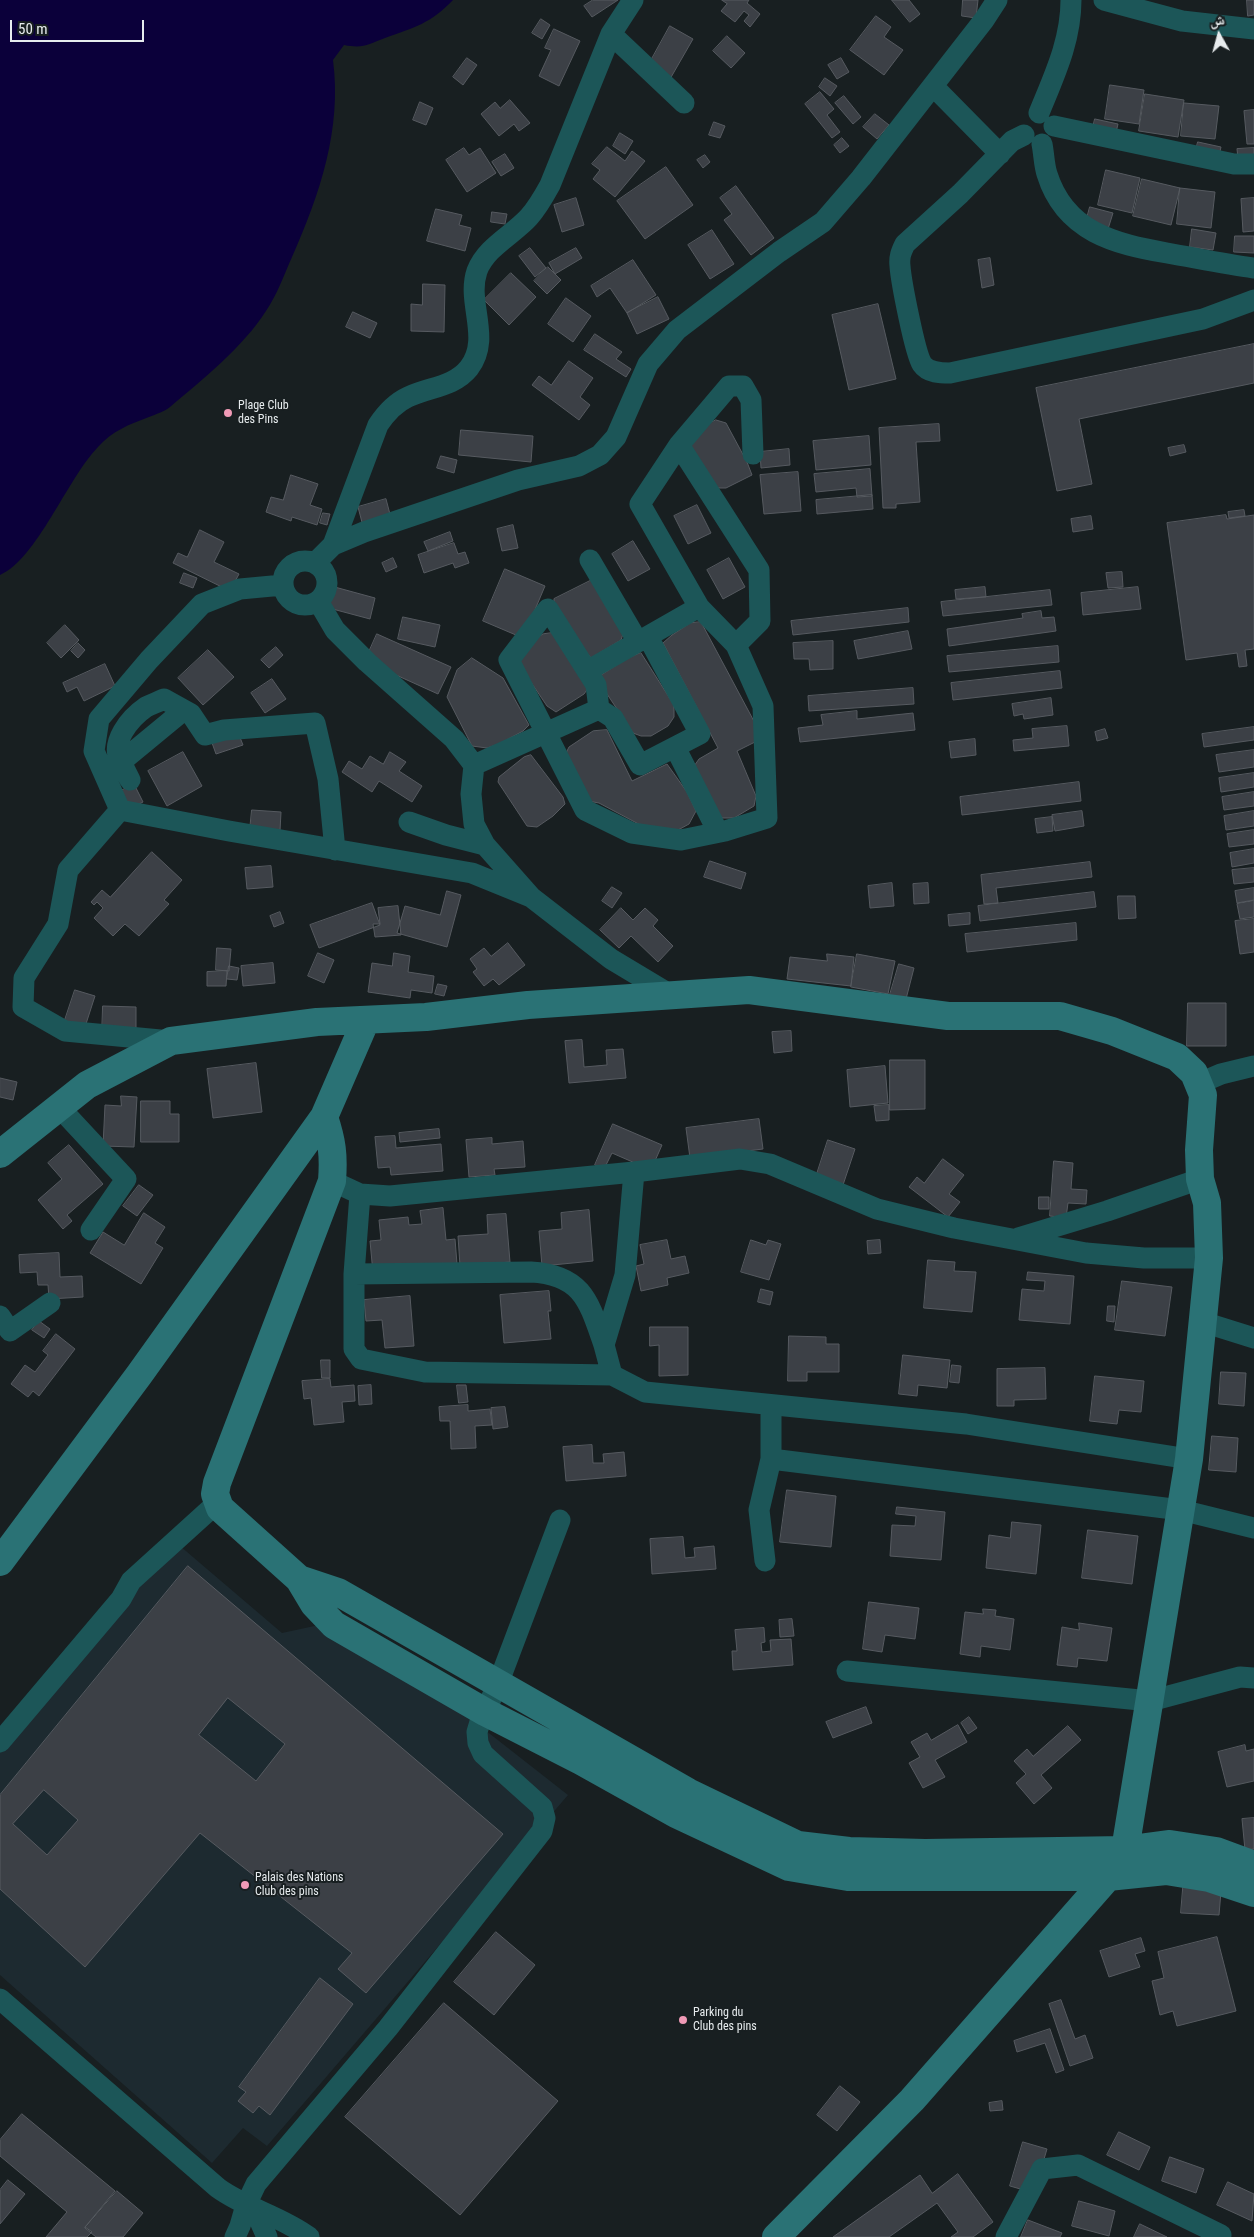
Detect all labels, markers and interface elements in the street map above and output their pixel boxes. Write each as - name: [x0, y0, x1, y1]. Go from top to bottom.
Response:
- scale bar: [12, 10, 146, 42]
- north arrow: [1194, 10, 1244, 60]
- text: ش: [1209, 11, 1226, 29]
- text: 50 m: [18, 20, 48, 38]
- place label: Plage Club des Pins: [238, 399, 289, 427]
- marker: Plage Club des Pins: [222, 407, 234, 419]
- place label: Palais des Nations Club des pins: [255, 1871, 343, 1899]
- marker: Palais des Nations Club des pins: [239, 1879, 251, 1891]
- place label: Parking du Club des pins: [693, 2006, 757, 2034]
- marker: Parking du Club des pins: [677, 2014, 689, 2026]

